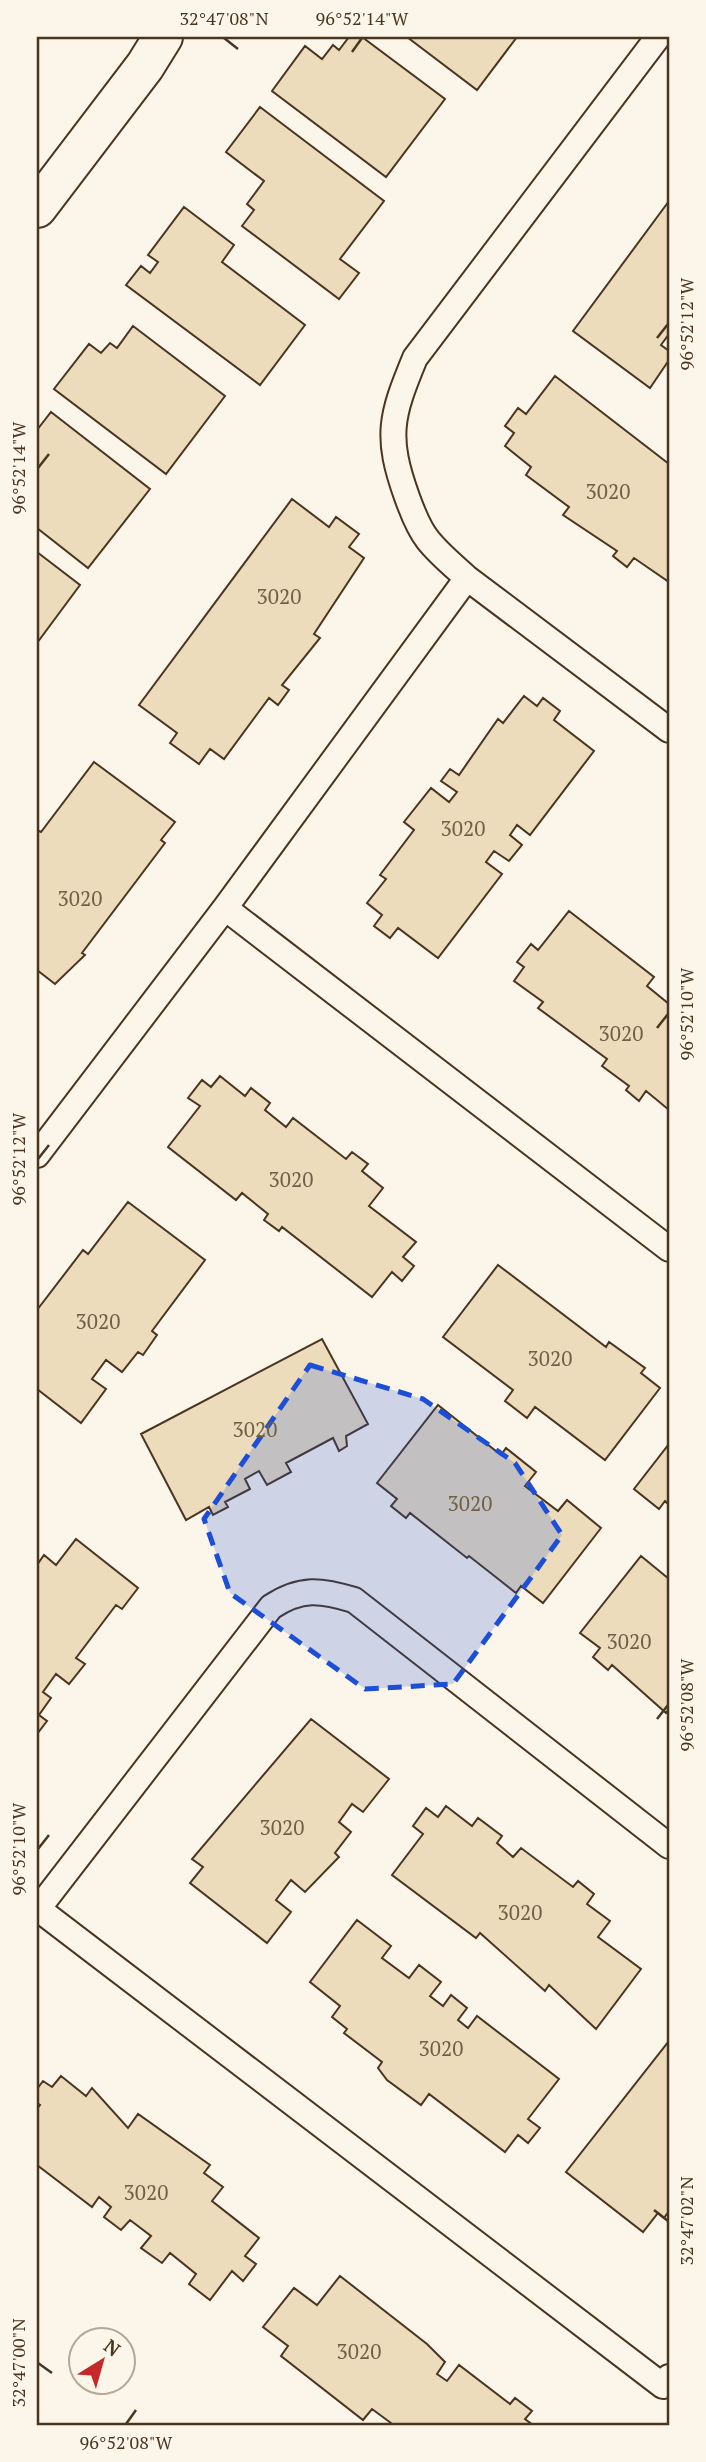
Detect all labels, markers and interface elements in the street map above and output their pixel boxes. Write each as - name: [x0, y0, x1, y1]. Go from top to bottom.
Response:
- text: 32°47'08"N: [179, 6, 269, 30]
- text: 96°52'14"W: [316, 6, 409, 30]
- text: 96°52'12"W: [674, 277, 698, 370]
- text: 96°52'14"W: [6, 421, 30, 514]
- house number: 3020: [586, 477, 630, 505]
- house number: 3020: [257, 582, 301, 610]
- house number: 3020: [441, 814, 485, 842]
- house number: 3020: [58, 884, 102, 912]
- text: 96°52'10"W: [674, 967, 698, 1060]
- house number: 3020: [599, 1019, 643, 1047]
- text: 96°52'12"W: [6, 1112, 30, 1205]
- house number: 3020: [269, 1165, 313, 1193]
- house number: 3020: [76, 1307, 120, 1335]
- house number: 3020: [528, 1344, 572, 1372]
- house number: 3020: [233, 1415, 277, 1443]
- house number: 3020: [448, 1489, 492, 1517]
- house number: 3020: [607, 1627, 651, 1655]
- text: 96°52'08"W: [674, 1658, 698, 1751]
- text: 96°52'10"W: [6, 1802, 30, 1895]
- house number: 3020: [260, 1813, 304, 1841]
- house number: 3020: [498, 1898, 542, 1926]
- house number: 3020: [419, 2034, 463, 2062]
- text: 32°47'02"N: [674, 2176, 698, 2266]
- house number: 3020: [124, 2178, 168, 2206]
- text: 32°47'00"N: [6, 2318, 30, 2408]
- north arrow: [66, 2326, 136, 2396]
- text: N: [99, 2333, 126, 2362]
- house number: 3020: [337, 2337, 381, 2365]
- text: 96°52'08"W: [80, 2430, 173, 2454]

